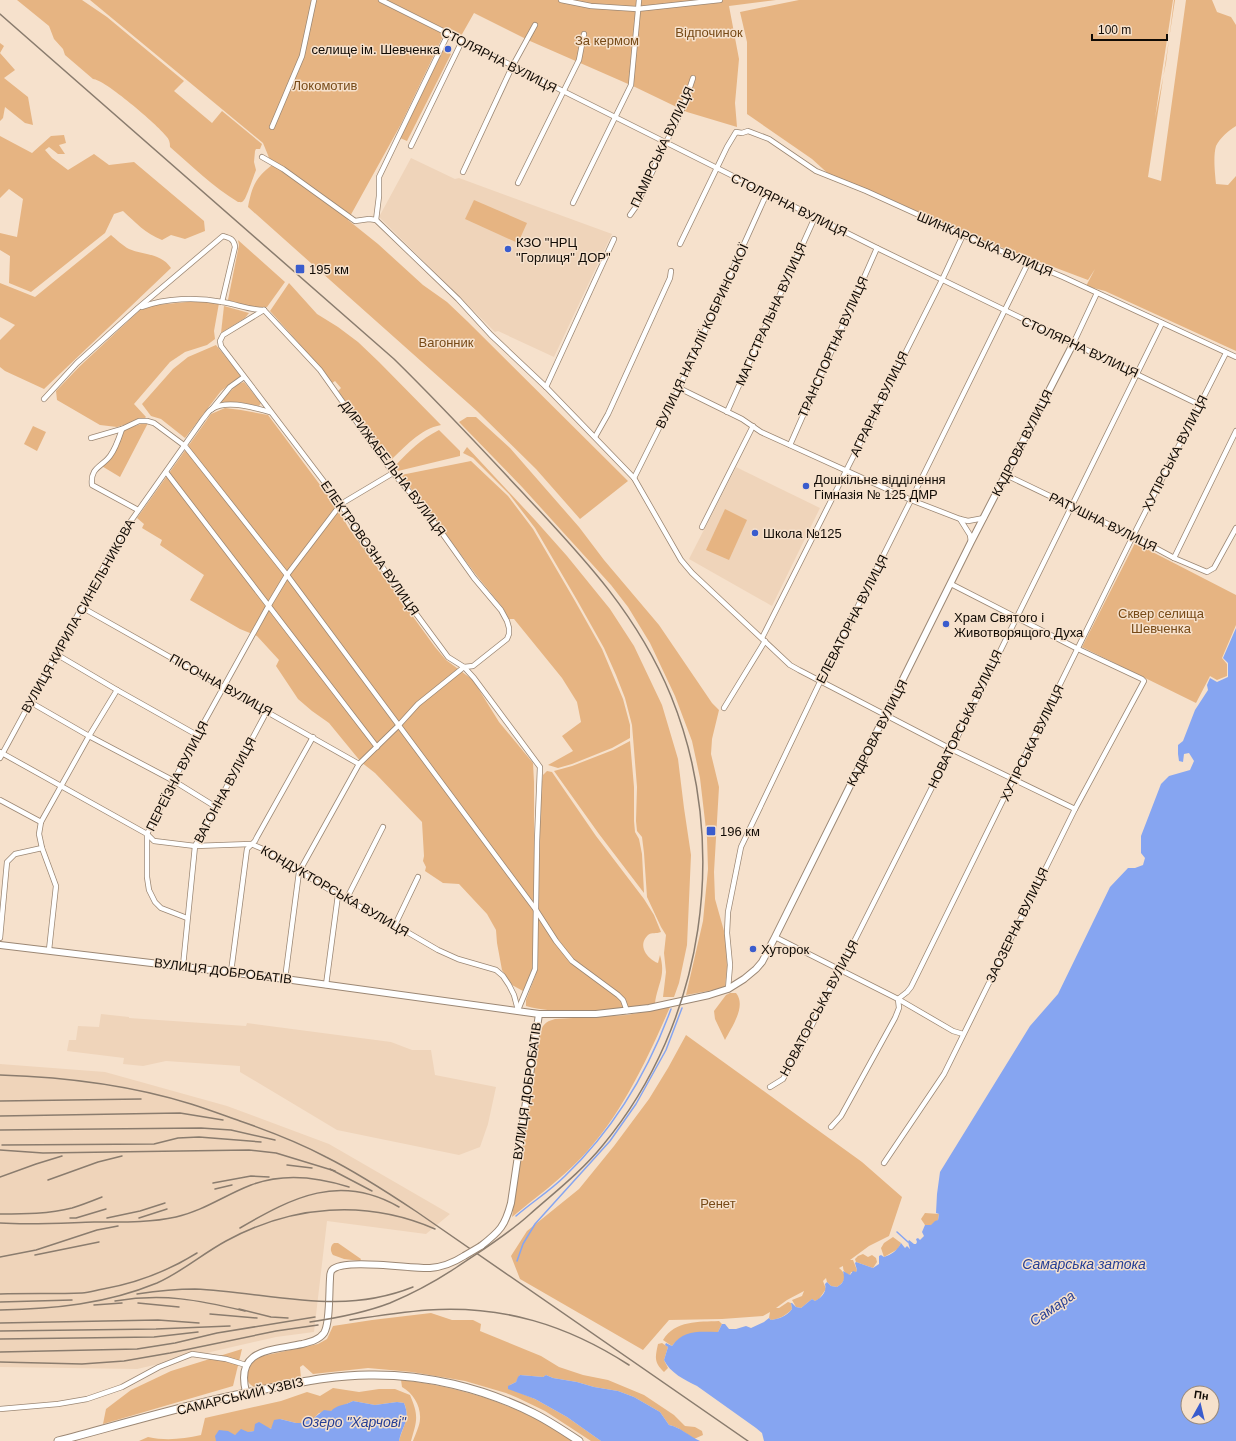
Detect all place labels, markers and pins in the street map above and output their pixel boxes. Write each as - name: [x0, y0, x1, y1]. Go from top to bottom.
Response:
- place label: селище ім. Шевченка: [312, 42, 441, 57]
- marker: селище ім. Шевченка: [443, 44, 453, 54]
- place label: КЗО "НРЦ "Горлиця" ДОР": [516, 235, 611, 265]
- marker: КЗО "НРЦ "Горлиця" ДОР": [503, 244, 513, 254]
- place label: 195 км: [309, 262, 349, 277]
- marker: 195 км: [294, 263, 306, 275]
- place label: Дошкільне відділення Гімназія № 125 ДМР: [814, 472, 946, 502]
- marker: Дошкільне відділення Гімназія № 125 ДМР: [801, 481, 811, 491]
- place label: Школа №125: [763, 526, 842, 541]
- marker: Школа №125: [750, 528, 760, 538]
- place label: Храм Святого і Животворящого Духа: [954, 610, 1084, 640]
- marker: Храм Святого і Животворящого Духа: [941, 619, 951, 629]
- place label: 196 км: [720, 824, 760, 839]
- marker: 196 км: [705, 825, 717, 837]
- place label: Хуторок: [761, 942, 809, 957]
- marker: Хуторок: [748, 944, 758, 954]

